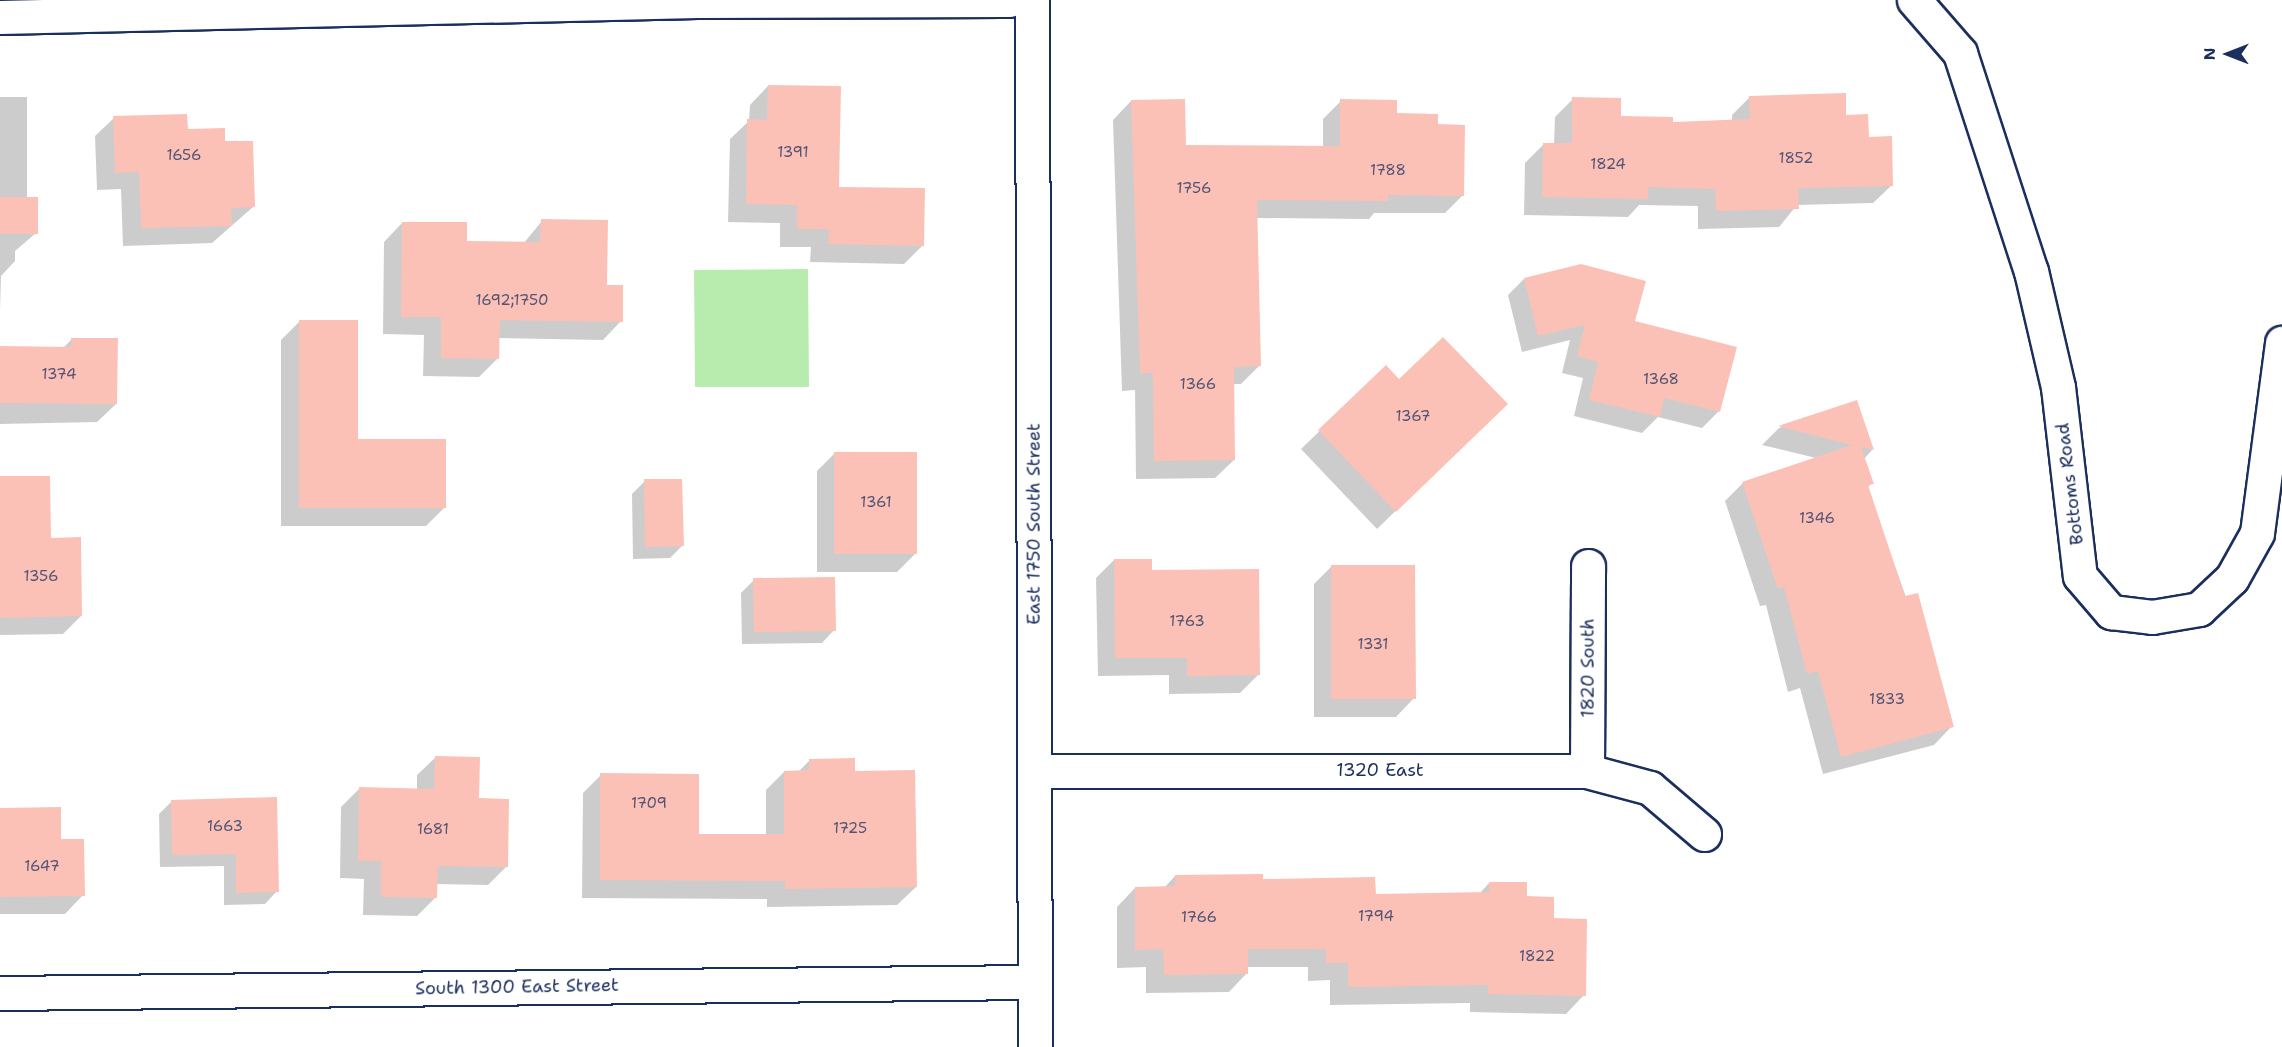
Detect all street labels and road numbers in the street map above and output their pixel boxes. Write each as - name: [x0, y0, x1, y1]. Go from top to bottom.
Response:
- street label: Bottoms Road: [2052, 422, 2088, 546]
- street label: East 1750 South Street: [1023, 423, 1045, 625]
- street label: 1820 South: [1577, 618, 1599, 718]
- street label: 1320 East: [1336, 759, 1424, 781]
- street label: South 1300 East Street: [415, 974, 619, 1000]

